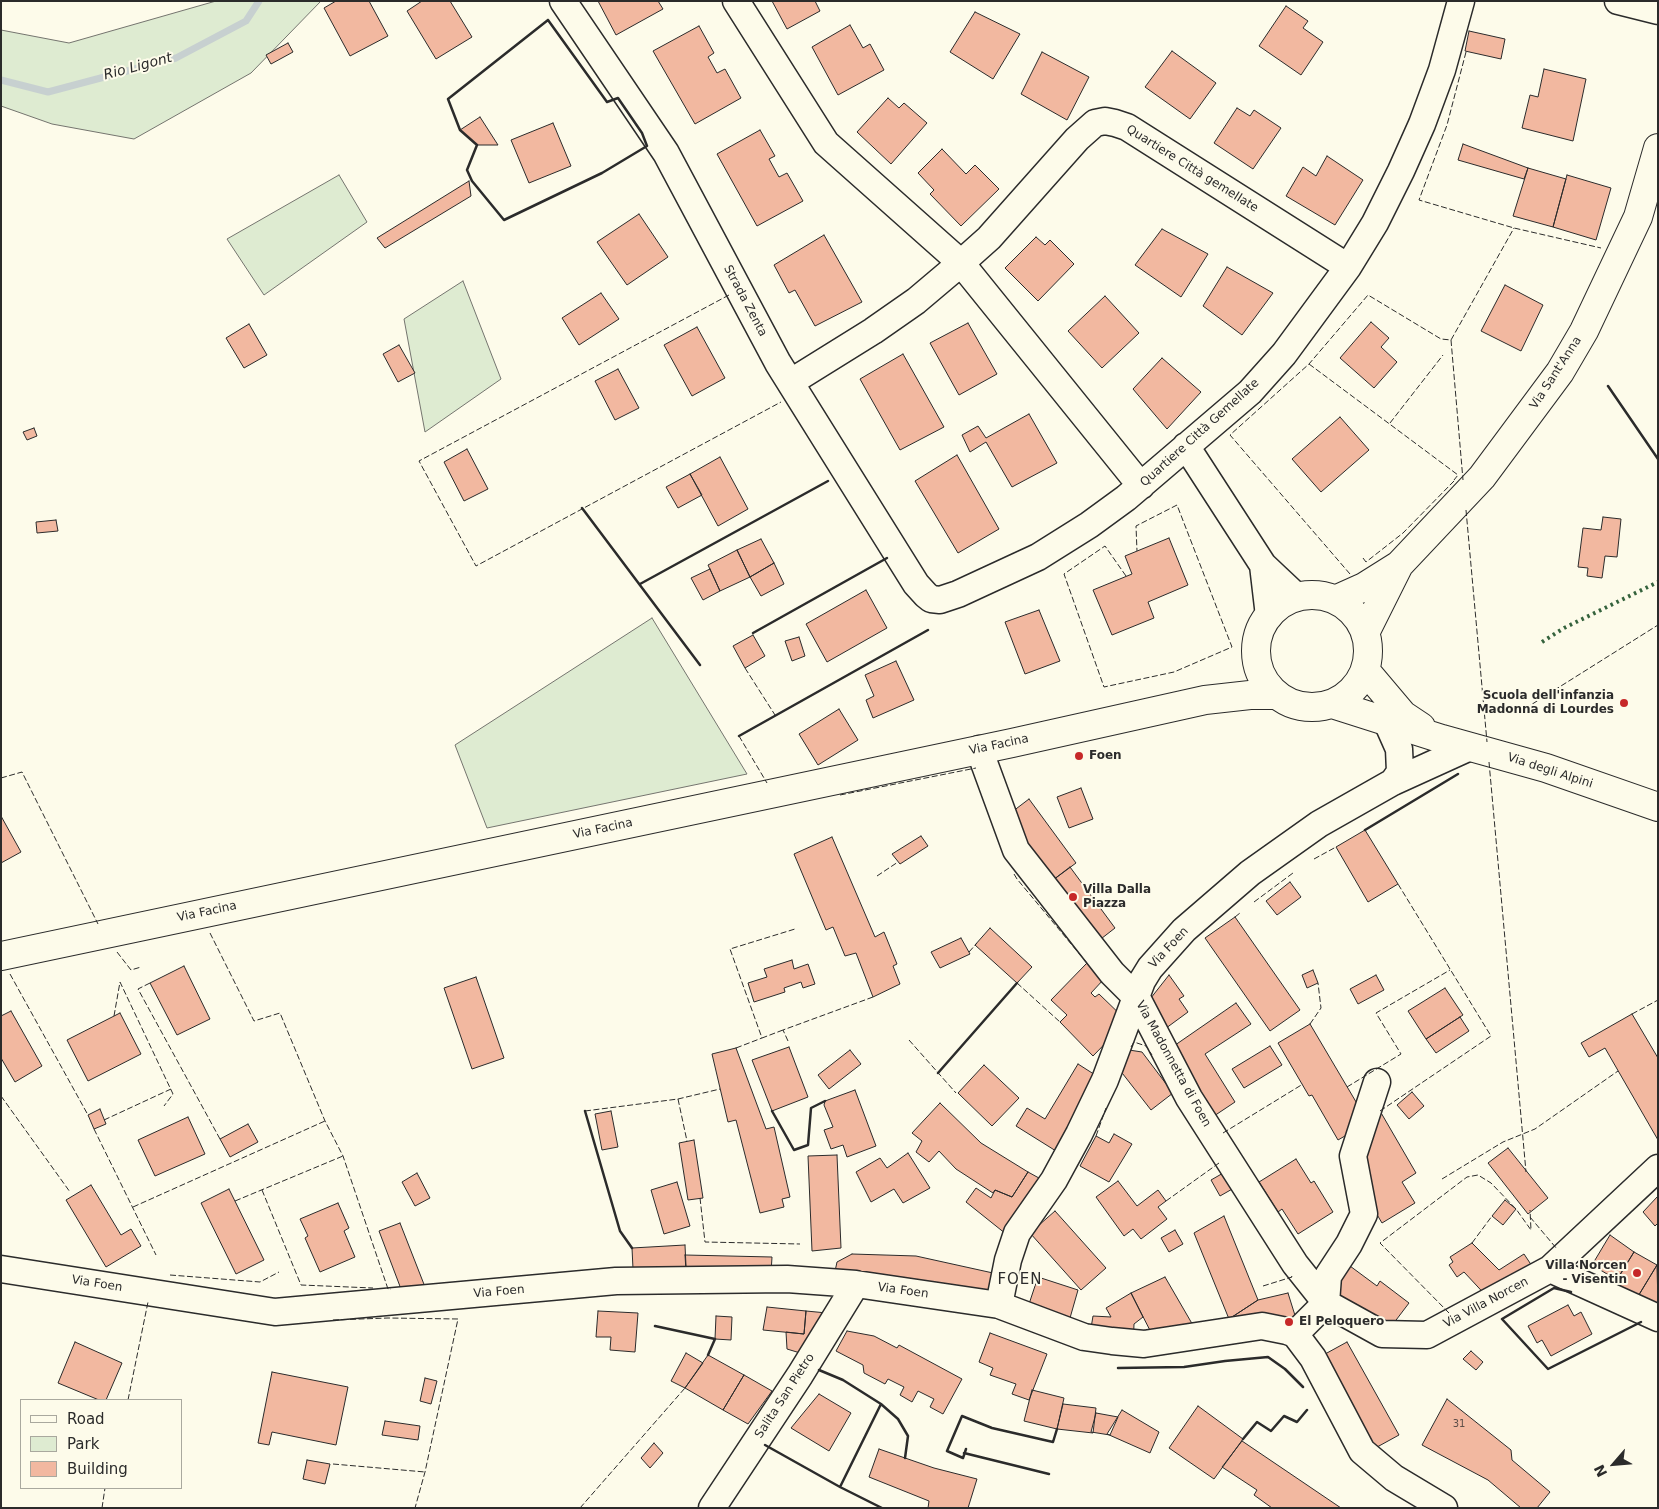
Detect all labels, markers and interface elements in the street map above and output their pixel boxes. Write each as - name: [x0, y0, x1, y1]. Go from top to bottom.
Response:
- water label: Rio Ligont: [102, 50, 174, 84]
- street label: Quartiere Città gemellate: [1123, 122, 1261, 216]
- street label: Strada Zenta: [720, 263, 770, 339]
- street label: Via Sant'Anna: [1527, 334, 1585, 412]
- street label: Quartiere Città Gemellate: [1138, 376, 1262, 490]
- place label: Scuola dell'infanzia Madonna di Lourdes: [1477, 689, 1614, 717]
- marker: Scuola dell'infanzia Madonna di Lourdes: [1618, 697, 1630, 709]
- street label: Via Facina: [968, 732, 1030, 758]
- place label: Foen: [1089, 749, 1122, 763]
- marker: Foen: [1073, 750, 1085, 762]
- street label: Via degli Alpini: [1505, 750, 1595, 792]
- street label: Via Facina: [572, 816, 634, 842]
- place label: Villa Dalla Piazza: [1083, 883, 1151, 911]
- marker: Villa Dalla Piazza: [1067, 891, 1079, 903]
- street label: Via Facina: [176, 899, 238, 925]
- street label: Via Foen: [1146, 924, 1192, 972]
- street label: Via Madonnetta di Foen: [1132, 998, 1214, 1130]
- place label: Villa Norcen - Visentin: [1545, 1259, 1627, 1287]
- marker: Villa Norcen - Visentin: [1631, 1267, 1643, 1279]
- district label: FOEN: [997, 1271, 1043, 1289]
- street label: Via Foen: [71, 1273, 123, 1295]
- street label: Via Villa Norcen: [1441, 1275, 1531, 1331]
- street label: Via Foen: [877, 1280, 929, 1302]
- street label: Via Foen: [473, 1283, 525, 1301]
- place label: El Peloquero: [1299, 1315, 1384, 1329]
- marker: El Peloquero: [1283, 1316, 1295, 1328]
- street label: Salita San Pietro: [752, 1351, 818, 1441]
- legend: [20, 1399, 182, 1489]
- text: Road: [67, 1410, 105, 1428]
- house number: 31: [1453, 1418, 1465, 1430]
- text: Park: [67, 1435, 99, 1453]
- north arrow: [1589, 1439, 1639, 1489]
- text: Building: [67, 1460, 128, 1478]
- text: N: [1591, 1462, 1610, 1480]

